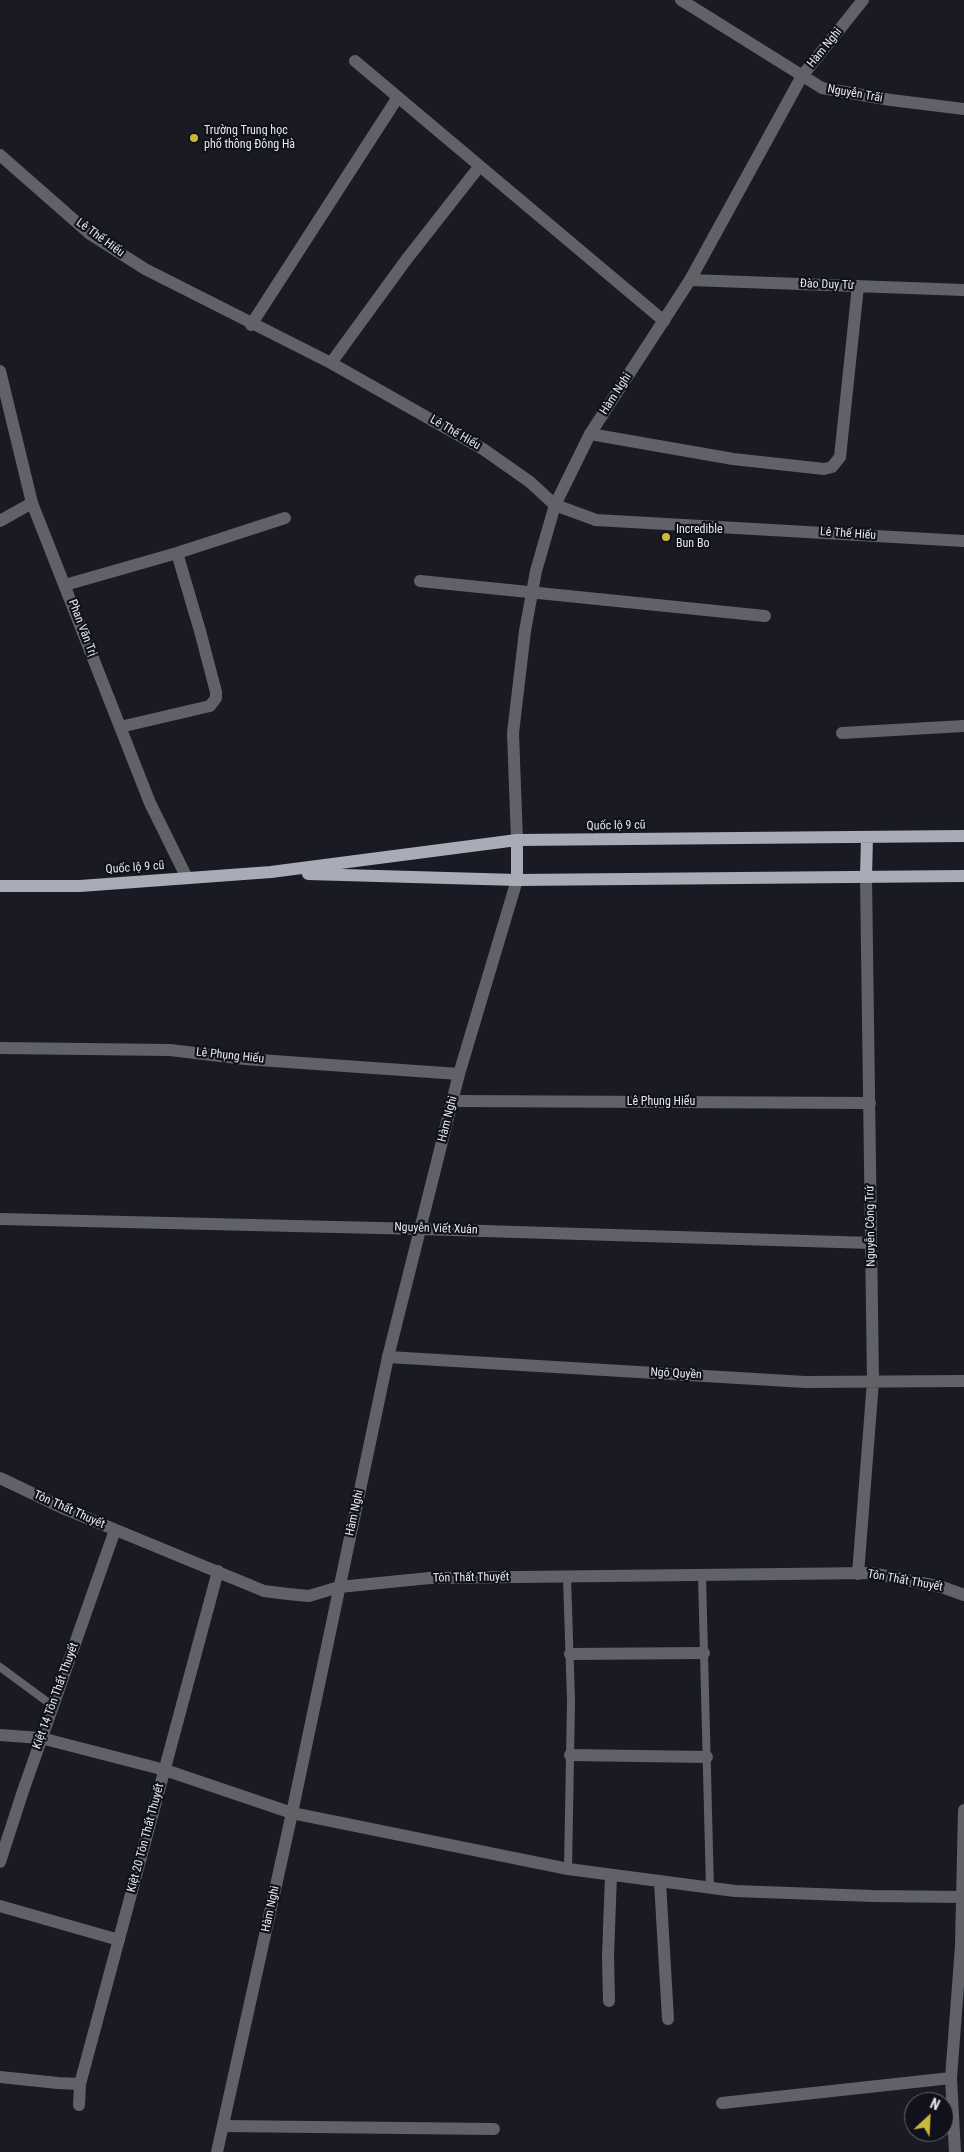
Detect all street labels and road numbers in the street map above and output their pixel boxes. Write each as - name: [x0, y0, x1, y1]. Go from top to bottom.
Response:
- street label: Hàm Nghi: [805, 25, 845, 71]
- street label: Nguyễn Trãi: [826, 82, 884, 106]
- street label: Lê Thế Hiếu: [73, 216, 127, 260]
- street label: Đào Duy Từ: [800, 277, 854, 293]
- street label: Hàm Nghi: [597, 370, 635, 418]
- street label: Lê Thế Hiếu: [427, 413, 483, 453]
- street label: Lê Thế Hiếu: [820, 525, 876, 543]
- street label: Phan Văn Trị: [65, 598, 99, 658]
- street label: Quốc lộ 9 cũ: [586, 818, 646, 834]
- street label: Quốc lộ 9 cũ: [105, 859, 165, 877]
- street label: Lê Phụng Hiểu: [195, 1045, 265, 1067]
- street label: Hàm Nghi: [435, 1095, 461, 1143]
- street label: Lê Phụng Hiểu: [627, 1095, 695, 1109]
- street label: Nguyễn Công Trứ: [863, 1185, 879, 1267]
- street label: Nguyễn Viết Xuân: [394, 1220, 478, 1238]
- street label: Ngô Quyền: [650, 1365, 702, 1383]
- street label: Tôn Thất Thuyết: [31, 1488, 107, 1532]
- street label: Hàm Nghi: [343, 1489, 367, 1537]
- street label: Tôn Thất Thuyết: [866, 1567, 944, 1595]
- street label: Tôn Thất Thuyết: [433, 1570, 509, 1586]
- street label: Kiệt 14 Tôn Thất Thuyết: [30, 1641, 82, 1751]
- street label: Kiệt 20 Tôn Thất Thuyết: [125, 1782, 167, 1894]
- street label: Hàm Nghi: [259, 1885, 283, 1933]

